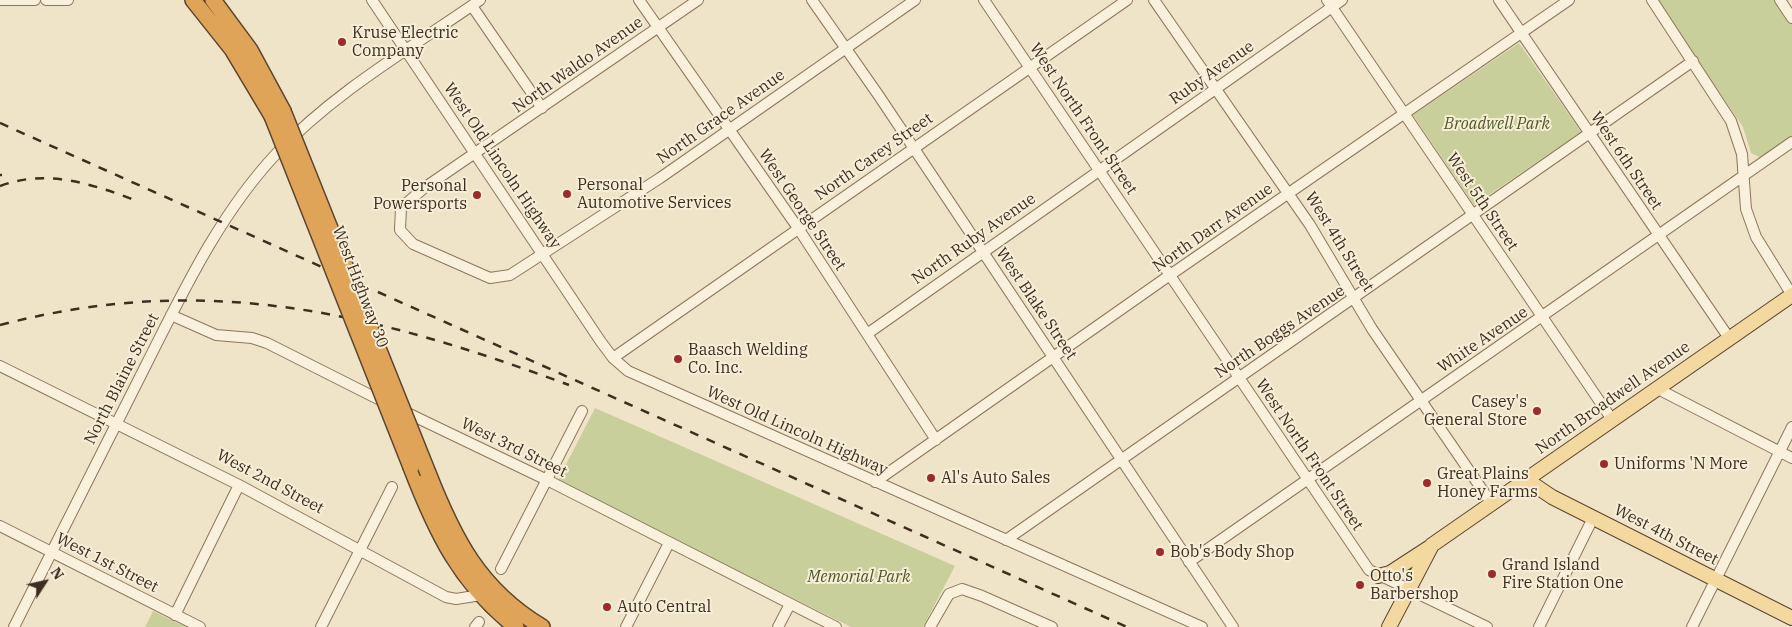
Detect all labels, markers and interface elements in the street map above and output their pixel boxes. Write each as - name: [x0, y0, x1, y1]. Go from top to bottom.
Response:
- street label: North Waldo Avenue: [509, 13, 647, 117]
- place label: Kruse Electric Company: [352, 23, 458, 61]
- marker: Kruse Electric Company: [336, 36, 348, 48]
- street label: Ruby Avenue: [1166, 37, 1258, 109]
- street label: West North Front Street: [1025, 40, 1141, 198]
- street label: North Grace Avenue: [653, 66, 789, 168]
- street label: West Old Lincoln Highway: [439, 79, 565, 253]
- street label: West 6th Street: [1586, 108, 1666, 214]
- street label: North Carey Street: [811, 109, 937, 205]
- park label: Broadwell Park: [1444, 114, 1550, 134]
- street label: West George Street: [754, 146, 850, 274]
- street label: West 5th Street: [1442, 149, 1522, 255]
- place label: Personal Automotive Services: [577, 175, 731, 213]
- place label: Personal Powersports: [373, 176, 467, 214]
- street label: North Darr Avenue: [1149, 179, 1277, 277]
- marker: Personal Automotive Services: [561, 188, 573, 200]
- street label: West 4th Street: [1301, 188, 1377, 296]
- marker: Personal Powersports: [471, 189, 483, 201]
- street label: North Ruby Avenue: [908, 189, 1040, 289]
- street label: West Highway 30: [328, 223, 392, 351]
- street label: West Blake Street: [991, 244, 1081, 364]
- street label: North Boggs Avenue: [1211, 281, 1349, 383]
- street label: White Avenue: [1434, 303, 1532, 377]
- street label: North Blaine Street: [81, 310, 163, 448]
- street label: North Broadwell Avenue: [1532, 337, 1694, 459]
- place label: Baasch Welding Co. Inc.: [688, 340, 808, 378]
- marker: Baasch Welding Co. Inc.: [672, 353, 684, 365]
- street label: West North Front Street: [1251, 376, 1367, 534]
- street label: West Old Lincoln Highway: [703, 382, 891, 480]
- place label: Casey's General Store: [1424, 392, 1527, 430]
- marker: Casey's General Store: [1531, 405, 1543, 417]
- street label: West 3rd Street: [458, 414, 570, 482]
- street label: West 2nd Street: [213, 446, 327, 518]
- place label: Uniforms 'N More: [1614, 454, 1748, 474]
- marker: Uniforms 'N More: [1598, 458, 1610, 470]
- place label: Great Plains Honey Farms: [1437, 464, 1538, 502]
- place label: Al's Auto Sales: [941, 468, 1050, 488]
- marker: Al's Auto Sales: [925, 472, 937, 484]
- marker: Great Plains Honey Farms: [1421, 477, 1433, 489]
- street label: West 4th Street: [1611, 501, 1721, 569]
- street label: West 1st Street: [53, 529, 161, 597]
- place label: Bob's Body Shop: [1170, 542, 1294, 562]
- marker: Bob's Body Shop: [1154, 546, 1166, 558]
- place label: Grand Island Fire Station One: [1502, 555, 1624, 593]
- north arrow: [20, 557, 70, 607]
- text: N: [47, 564, 68, 583]
- place label: Otto's Barbershop: [1370, 566, 1459, 604]
- park label: Memorial Park: [807, 567, 911, 587]
- marker: Grand Island Fire Station One: [1486, 568, 1498, 580]
- marker: Otto's Barbershop: [1354, 579, 1366, 591]
- place label: Auto Central: [617, 597, 711, 617]
- marker: Auto Central: [601, 601, 613, 613]

